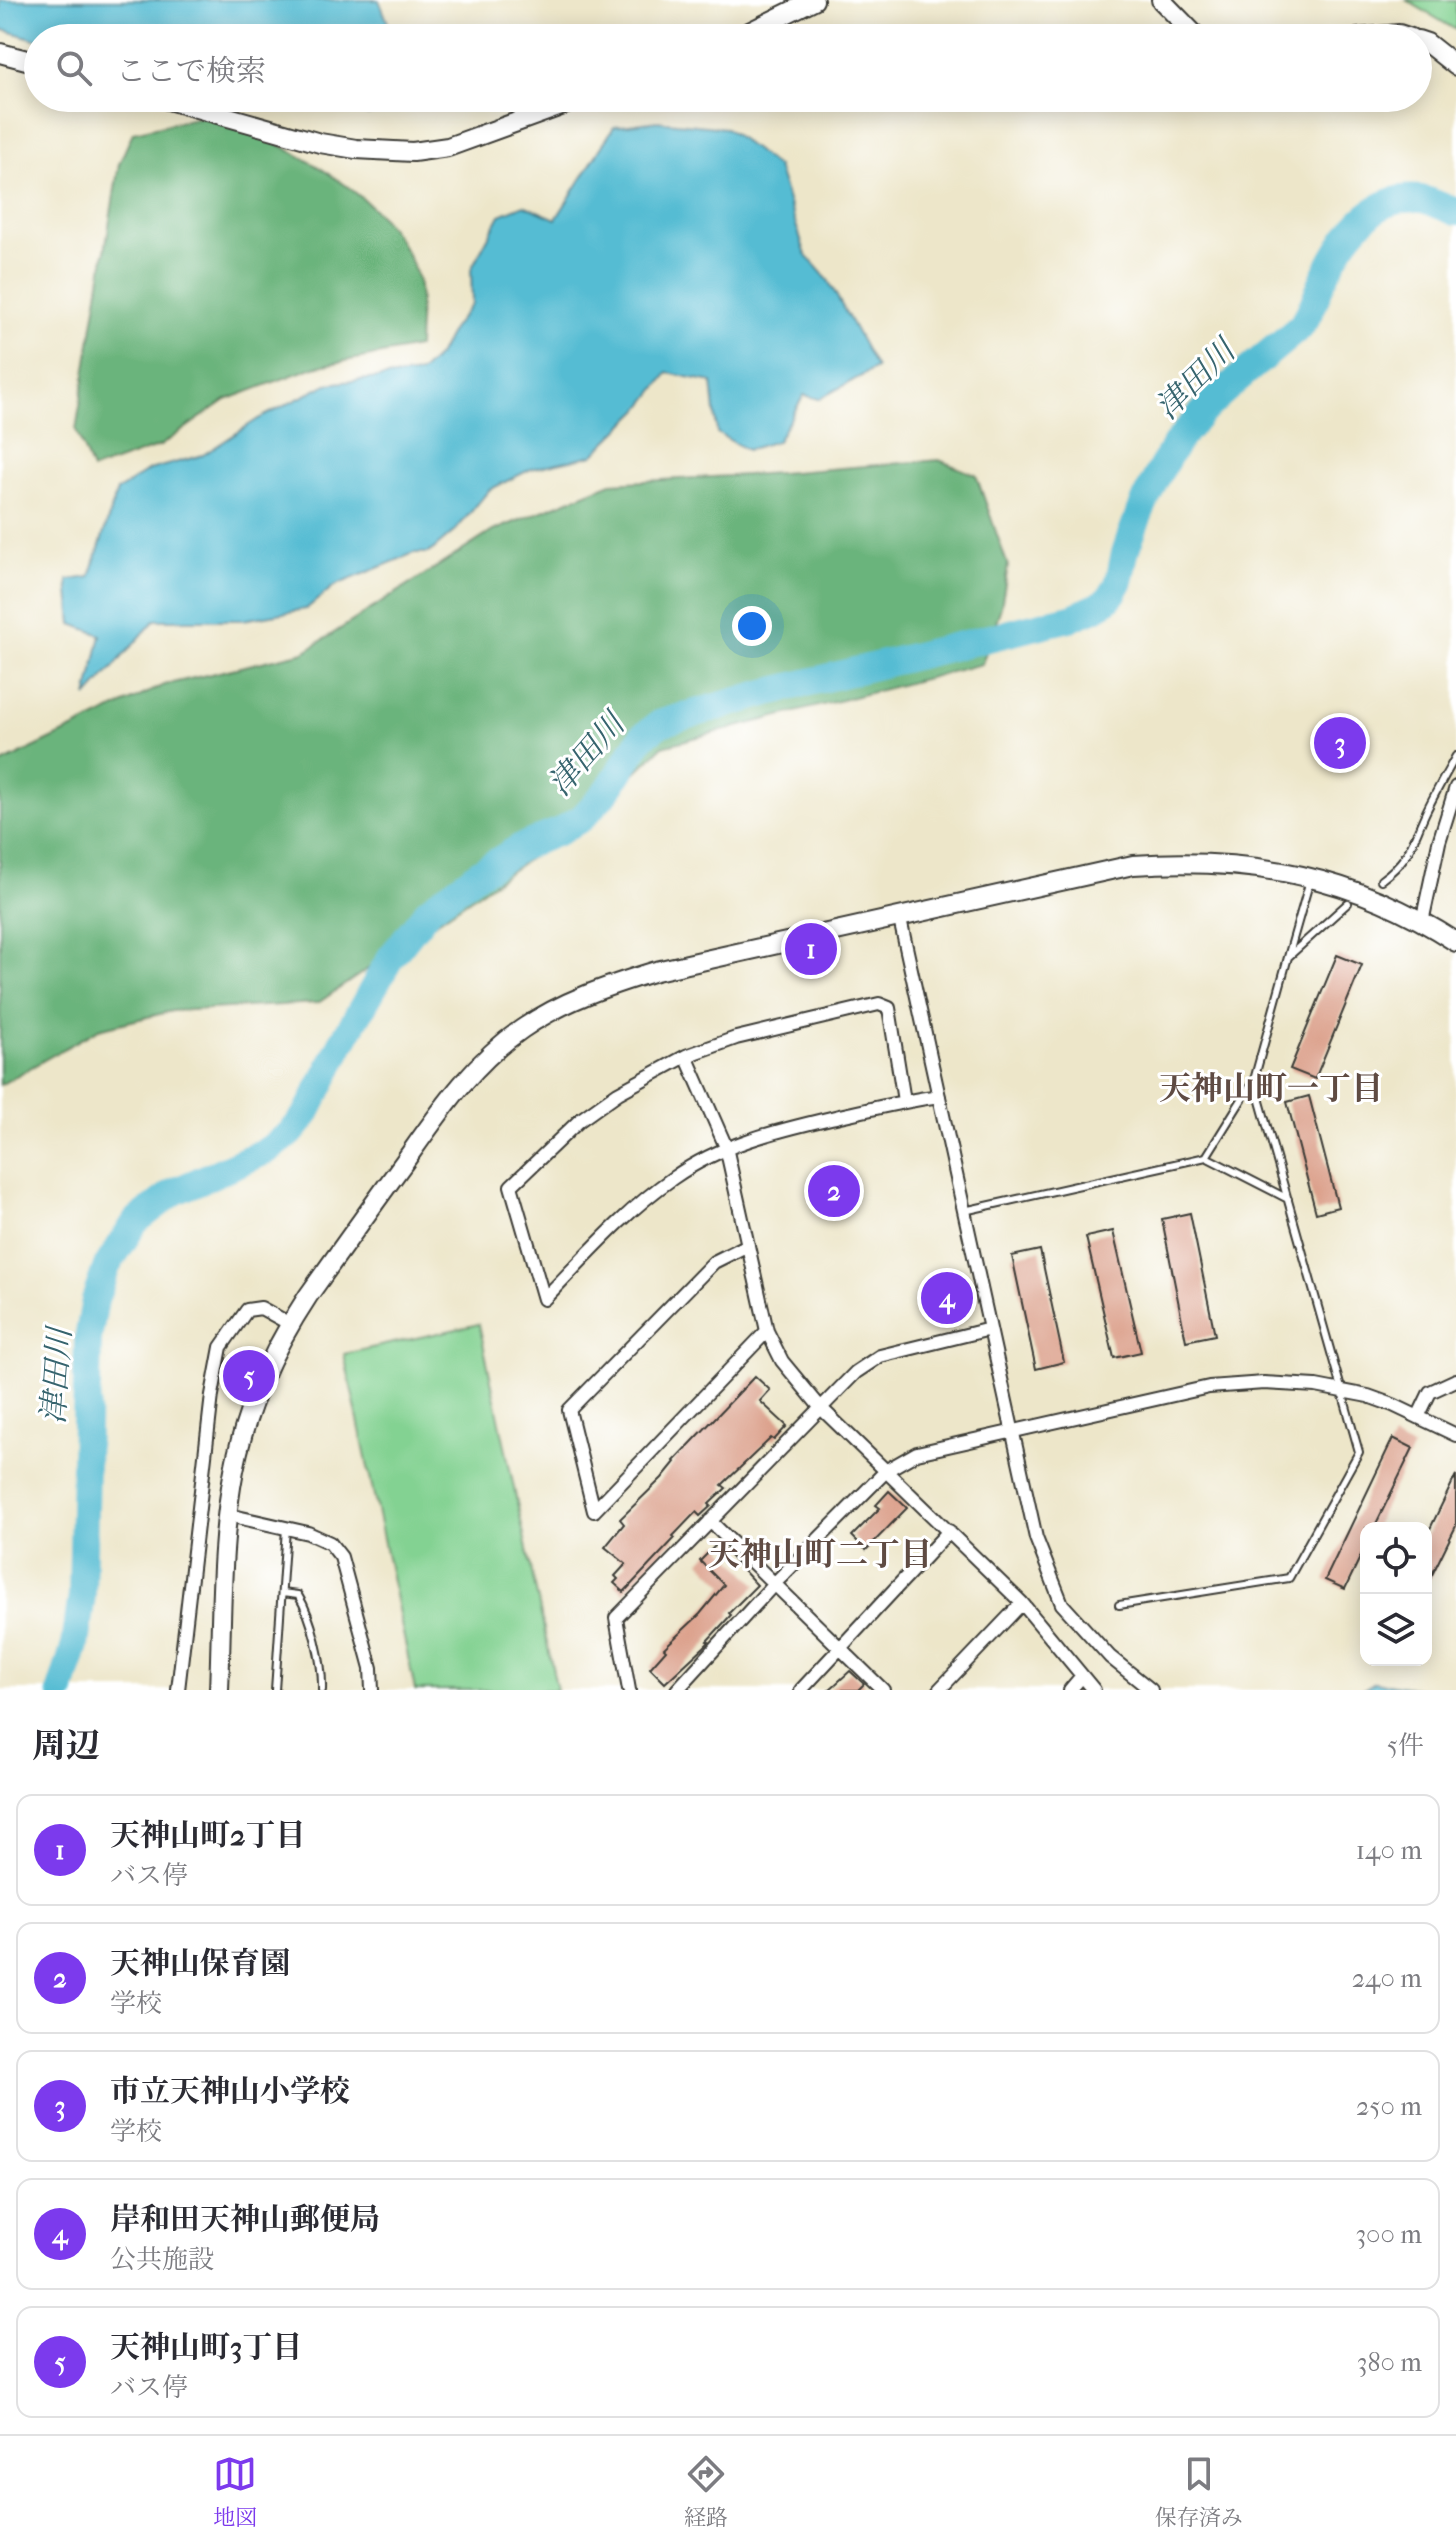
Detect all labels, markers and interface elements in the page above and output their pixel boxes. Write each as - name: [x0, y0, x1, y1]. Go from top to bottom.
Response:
- search box: [24, 24, 1432, 112]
- icon: search: [52, 46, 96, 90]
- text: ここで検索: [116, 54, 266, 89]
- water label: 津田川: [1148, 330, 1244, 426]
- your location: [732, 606, 772, 646]
- water label: 津田川: [541, 704, 634, 803]
- pin: 3: [1314, 713, 1366, 773]
- pin: 1: [785, 919, 837, 979]
- district label: 天神山町一丁目: [1159, 1070, 1383, 1107]
- pin: 2: [808, 1161, 860, 1221]
- pin: 4: [921, 1268, 973, 1328]
- water label: 津田川: [35, 1324, 79, 1425]
- pin: 5: [223, 1346, 275, 1406]
- map controls: [1360, 1522, 1432, 1666]
- button: locate: [1360, 1522, 1432, 1594]
- district label: 天神山町二丁目: [708, 1536, 932, 1573]
- button: layers: [1360, 1594, 1432, 1666]
- text: 周辺: [32, 1726, 100, 1766]
- text: 5件: [1387, 1730, 1424, 1761]
- text: 天神山町2丁目: [110, 1818, 305, 1853]
- text: 1: [55, 1835, 65, 1866]
- text: 140 m: [1356, 1835, 1422, 1866]
- text: バス停: [110, 1860, 188, 1891]
- text: 天神山保育園: [110, 1946, 290, 1981]
- text: 2: [53, 1963, 67, 1994]
- text: 240 m: [1352, 1963, 1422, 1994]
- text: 学校: [110, 1988, 162, 2019]
- text: 市立天神山小学校: [110, 2074, 350, 2109]
- text: 3: [55, 2091, 65, 2122]
- text: 250 m: [1356, 2091, 1422, 2122]
- text: 学校: [110, 2116, 162, 2147]
- text: 岸和田天神山郵便局: [110, 2202, 380, 2237]
- text: 4: [52, 2219, 68, 2250]
- text: 300 m: [1355, 2219, 1422, 2250]
- text: 公共施設: [110, 2244, 214, 2275]
- text: 天神山町3丁目: [110, 2330, 302, 2365]
- text: 5: [54, 2347, 66, 2378]
- text: 380 m: [1357, 2347, 1422, 2378]
- text: バス停: [110, 2372, 188, 2403]
- tab: 地図: [213, 2452, 257, 2531]
- tab: 経路: [684, 2452, 728, 2531]
- tab: 保存済み: [1155, 2452, 1243, 2531]

